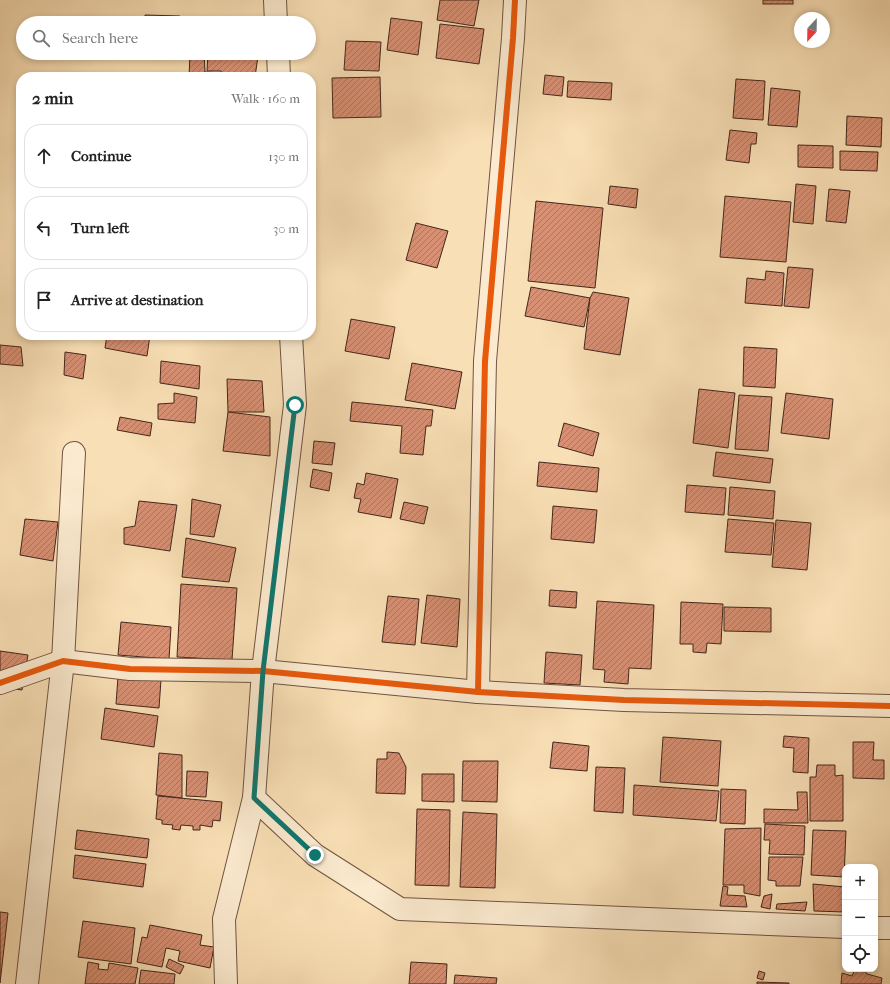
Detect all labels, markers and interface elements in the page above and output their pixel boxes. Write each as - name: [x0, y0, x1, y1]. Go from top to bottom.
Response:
- north arrow: [794, 12, 830, 48]
- search box: [16, 16, 316, 60]
- icon: search: [30, 27, 52, 49]
- text: Search here: [62, 29, 138, 47]
- text: 2 min: [32, 88, 73, 108]
- text: Walk · 160 m: [231, 91, 300, 106]
- icon: ahead: [33, 145, 55, 167]
- text: Continue: [71, 147, 131, 165]
- text: 130 m: [268, 149, 299, 164]
- icon: left: [33, 217, 55, 239]
- text: Turn left: [71, 219, 129, 237]
- text: 30 m: [273, 221, 299, 236]
- icon: arrive: [33, 289, 55, 311]
- text: Arrive at destination: [71, 291, 203, 309]
- route start: [286, 396, 304, 414]
- route end: [306, 846, 324, 864]
- map controls: [842, 864, 878, 972]
- button: +: [842, 864, 878, 900]
- button: −: [842, 900, 878, 936]
- button: locate: [842, 936, 878, 972]

